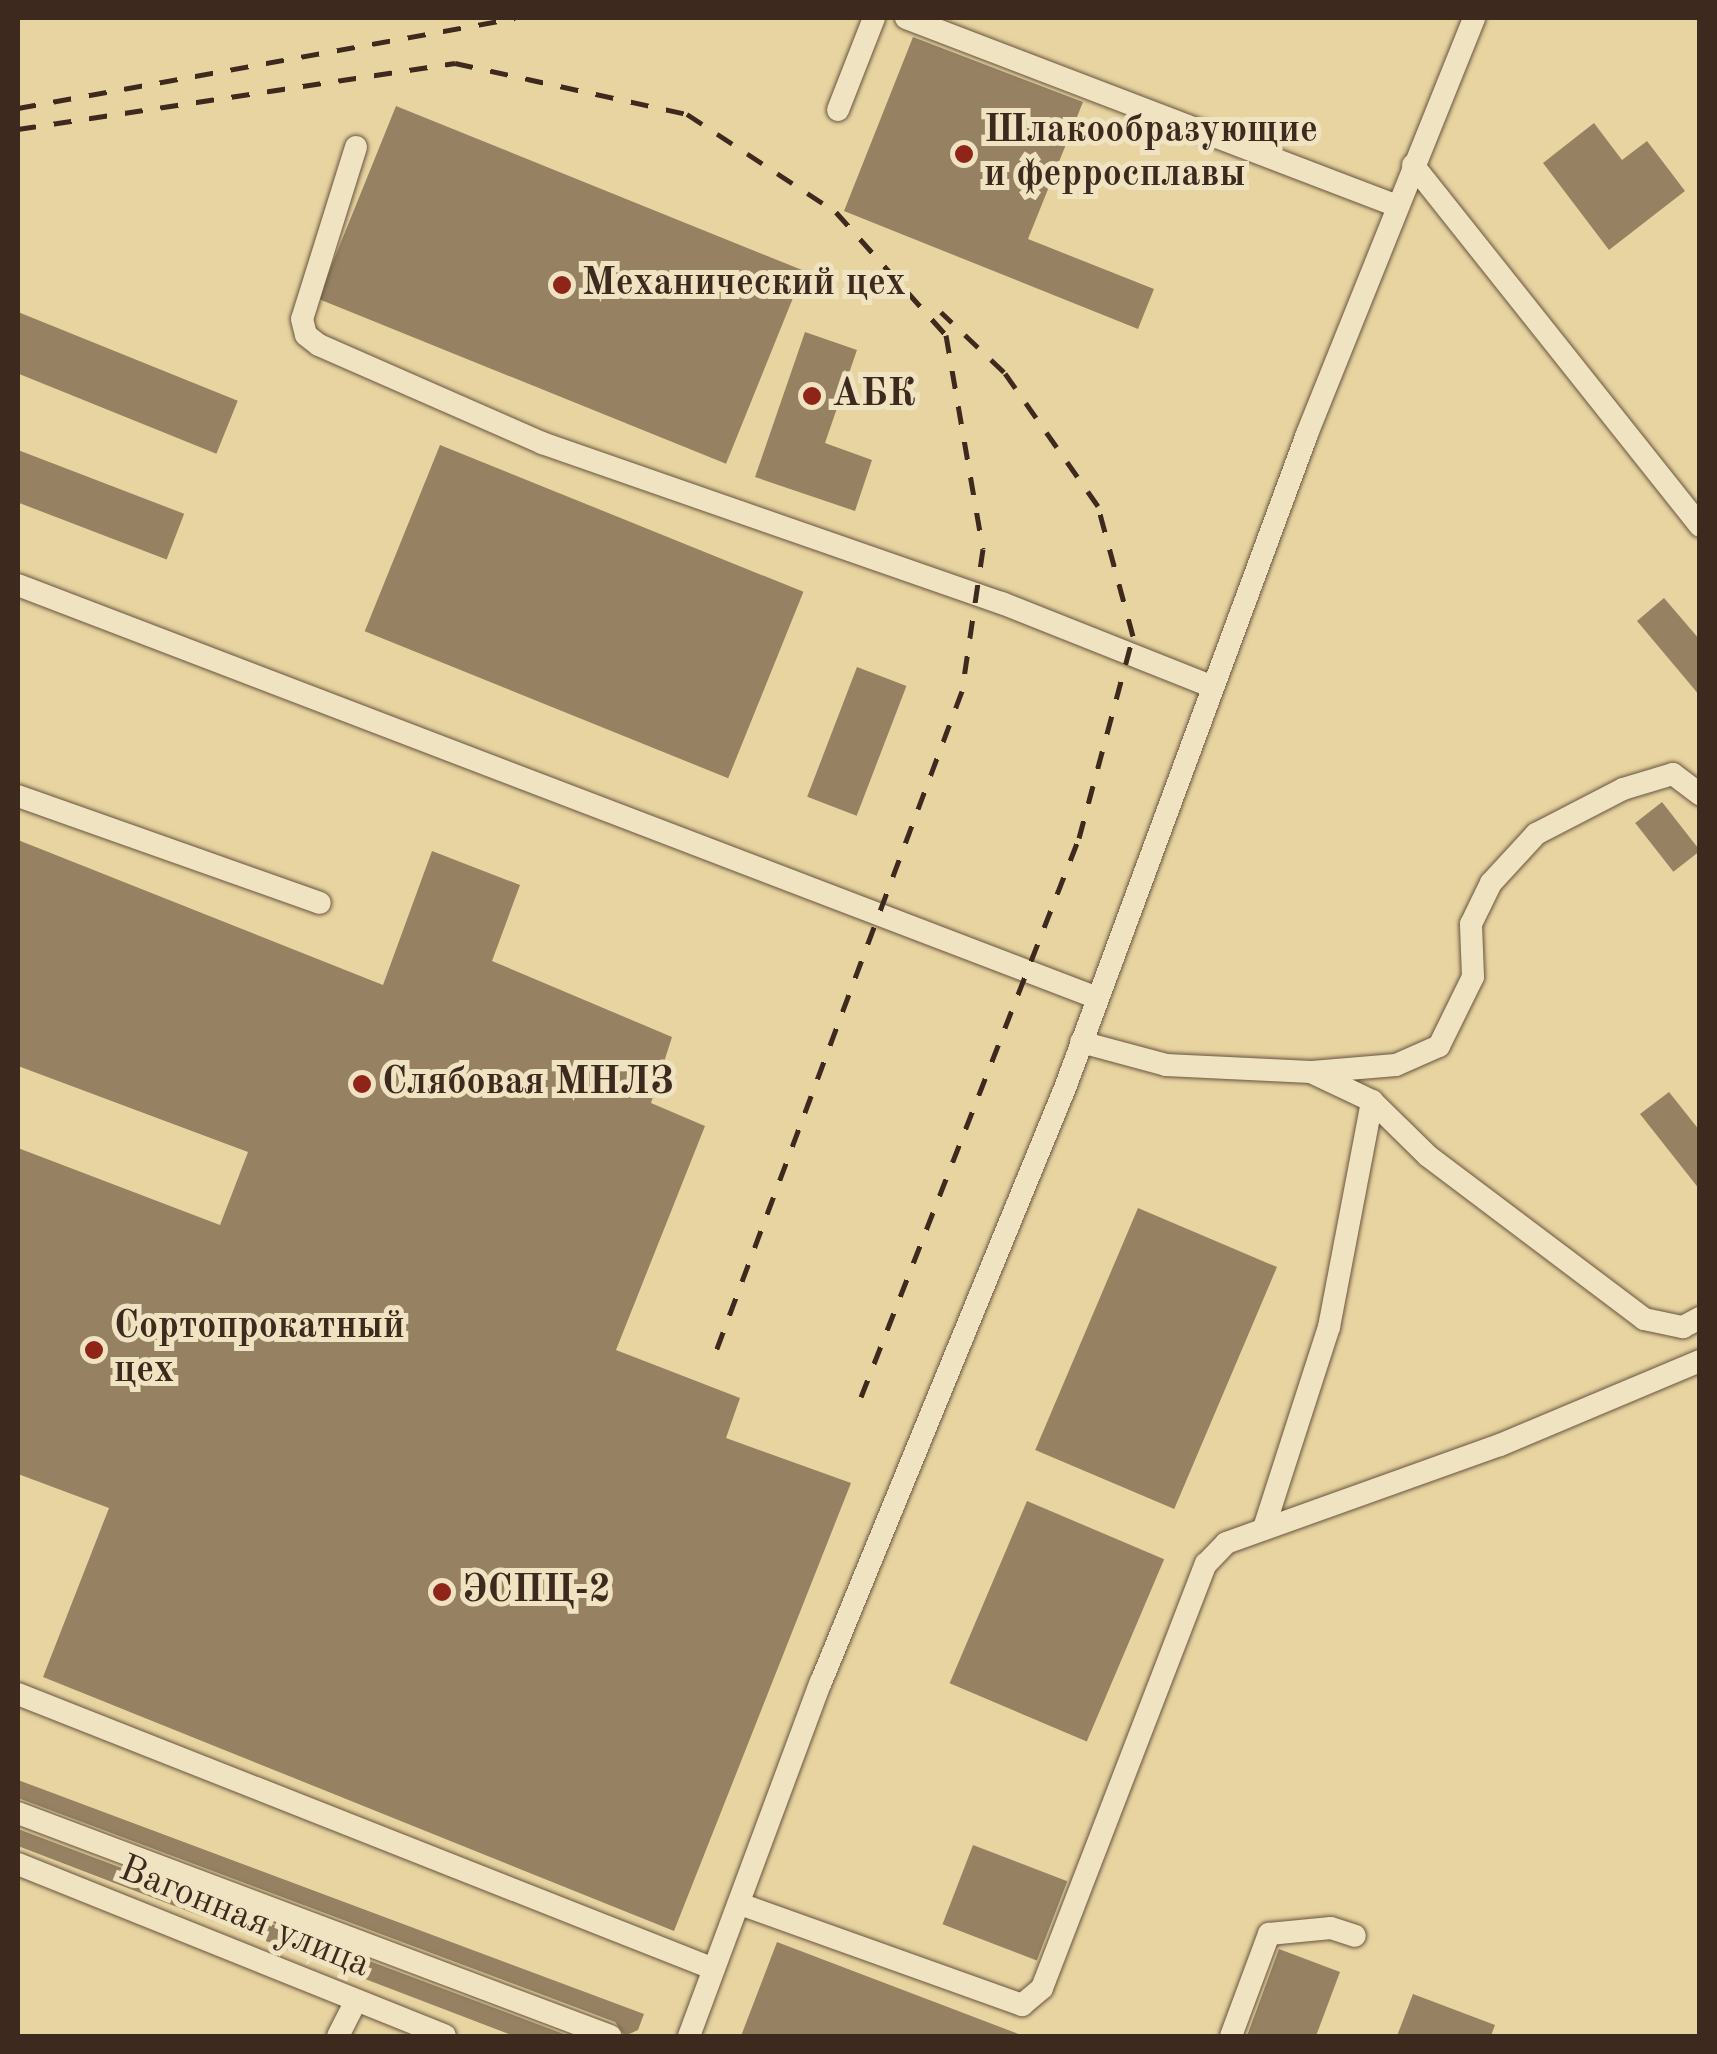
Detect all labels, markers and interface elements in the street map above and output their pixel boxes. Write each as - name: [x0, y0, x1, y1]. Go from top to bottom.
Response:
- place label: Шлакообразующие и ферросплавы: [984, 109, 1318, 198]
- marker: Шлакообразующие и ферросплавы: [953, 143, 975, 165]
- place label: Механический цех: [582, 262, 906, 308]
- marker: Механический цех: [551, 274, 573, 296]
- place label: АБК: [832, 373, 916, 419]
- marker: АБК: [801, 385, 823, 407]
- place label: Слябовая МНЛЗ: [382, 1061, 674, 1107]
- marker: Слябовая МНЛЗ: [351, 1073, 373, 1095]
- place label: Сортопрокатный цех: [114, 1305, 405, 1395]
- marker: Сортопрокатный цех: [83, 1339, 105, 1361]
- place label: ЭСПЦ-2: [462, 1569, 611, 1615]
- marker: ЭСПЦ-2: [431, 1581, 453, 1603]
- street label: Вагонная улица: [112, 1847, 376, 1989]

